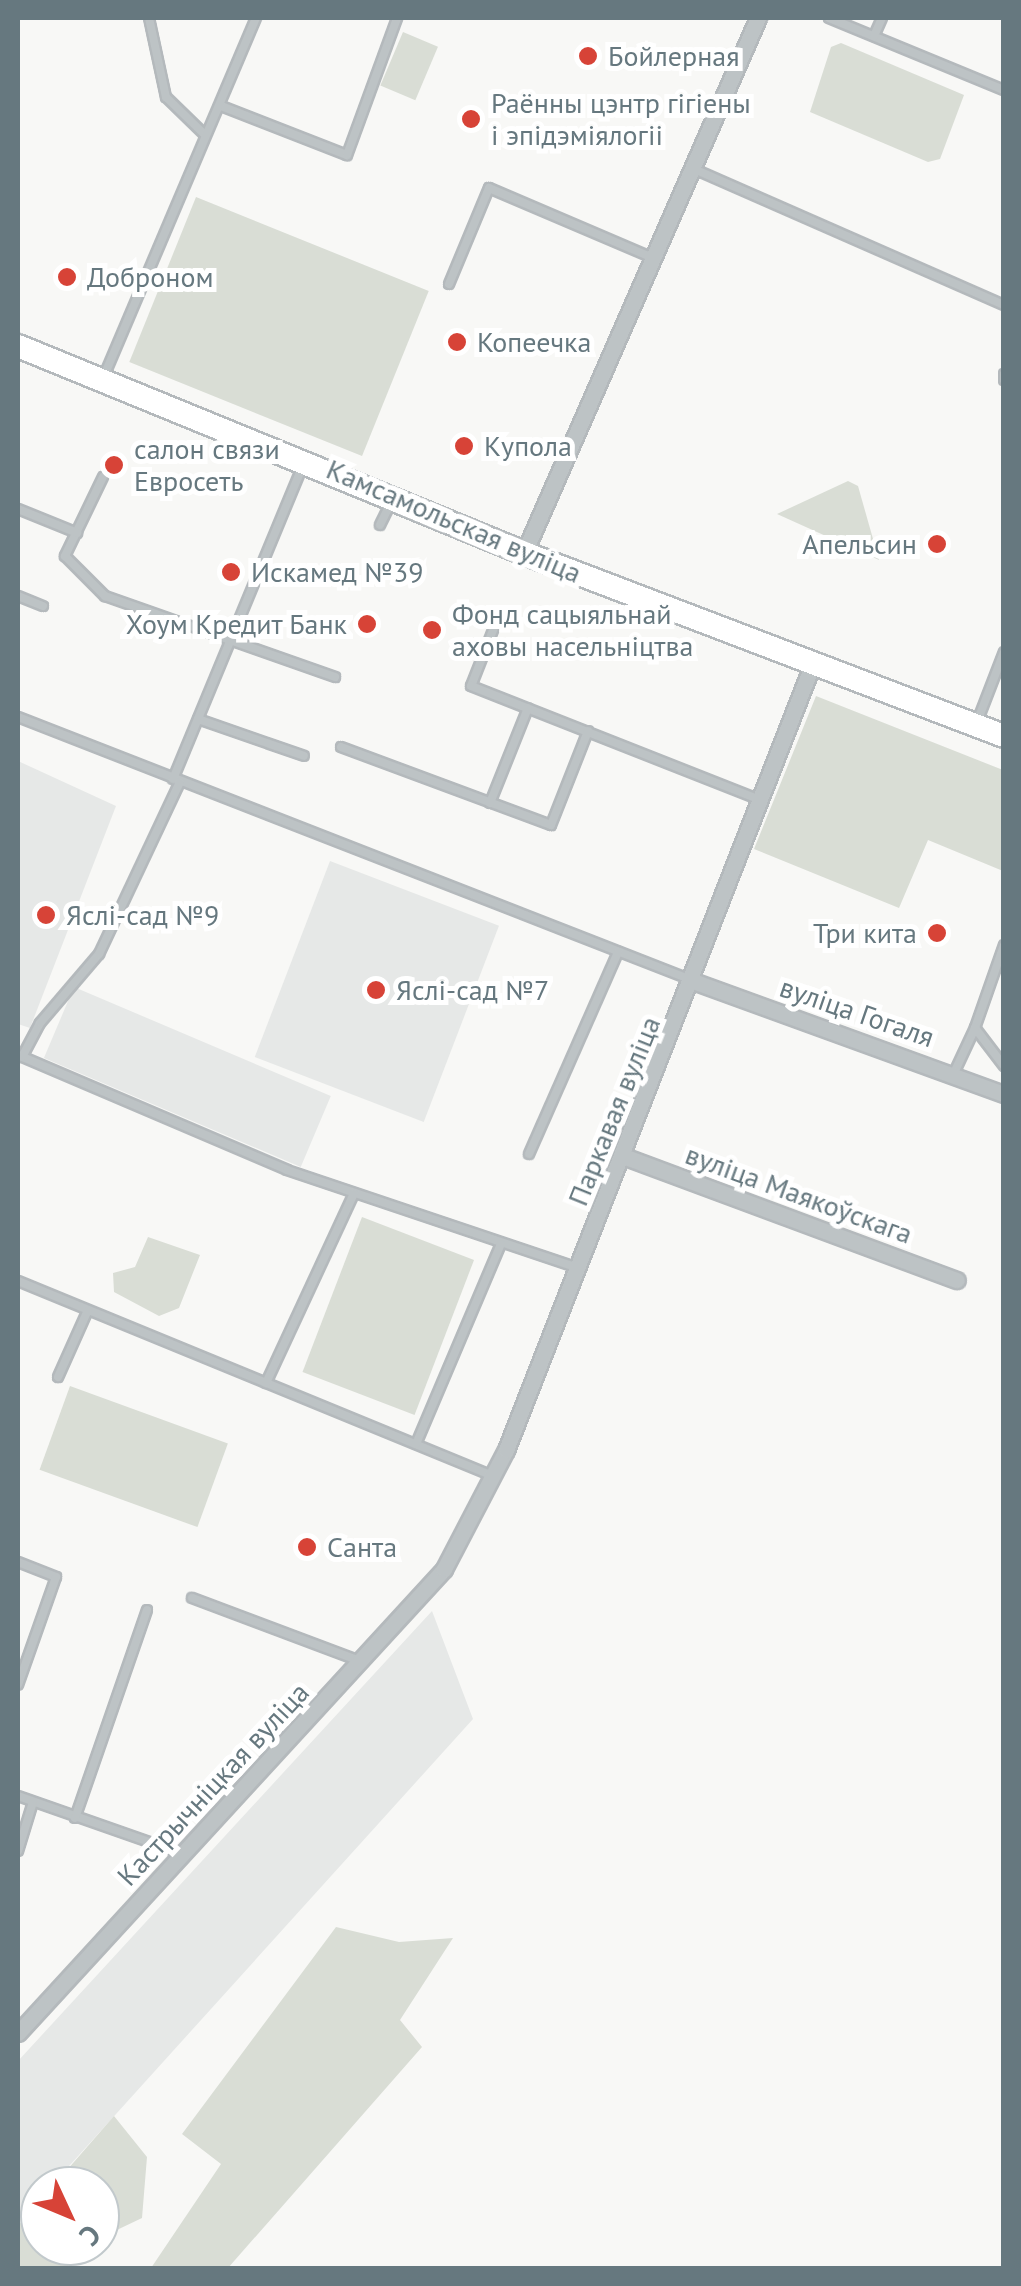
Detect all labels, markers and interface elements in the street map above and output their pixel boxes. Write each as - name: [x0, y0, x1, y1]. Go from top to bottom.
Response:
- place label: Бойлерная: [608, 39, 739, 73]
- marker: Бойлерная: [577, 45, 599, 67]
- place label: Раённы цэнтр гігіены і эпідэміялогіі: [491, 86, 751, 152]
- marker: Раённы цэнтр гігіены і эпідэміялогіі: [460, 108, 482, 130]
- place label: Доброном: [87, 260, 213, 294]
- marker: Доброном: [56, 266, 78, 288]
- place label: Копеечка: [477, 325, 591, 359]
- marker: Копеечка: [446, 331, 468, 353]
- place label: Купола: [484, 429, 572, 463]
- place label: салон связи Евросеть: [134, 432, 280, 498]
- marker: Купола: [453, 435, 475, 457]
- street label: Камсамольская вуліца: [322, 452, 586, 590]
- marker: салон связи Евросеть: [103, 454, 125, 476]
- place label: Апельсин: [802, 527, 917, 561]
- marker: Апельсин: [926, 533, 948, 555]
- place label: Искамед №39: [251, 555, 423, 589]
- marker: Искамед №39: [220, 561, 242, 583]
- place label: Фонд сацыяльнай аховы насельніцтва: [452, 597, 693, 663]
- place label: Хоум Кредит Банк: [125, 607, 347, 641]
- marker: Хоум Кредит Банк: [356, 613, 378, 635]
- marker: Фонд сацыяльнай аховы насельніцтва: [421, 619, 443, 641]
- place label: Яслі-сад №9: [66, 898, 219, 932]
- marker: Яслі-сад №9: [35, 904, 57, 926]
- place label: Три кита: [813, 916, 917, 950]
- marker: Три кита: [926, 922, 948, 944]
- street label: вуліца Гогаля: [775, 970, 939, 1054]
- place label: Яслі-сад №7: [396, 973, 549, 1007]
- marker: Яслі-сад №7: [365, 979, 387, 1001]
- street label: Паркавая вуліца: [561, 1012, 667, 1210]
- street label: вуліца Маякоўскага: [681, 1137, 917, 1251]
- place label: Санта: [327, 1530, 397, 1564]
- marker: Санта: [296, 1536, 318, 1558]
- street label: Кастрычніцкая вуліца: [110, 1676, 316, 1892]
- north arrow: [20, 2166, 120, 2266]
- text: С: [72, 2217, 109, 2254]

